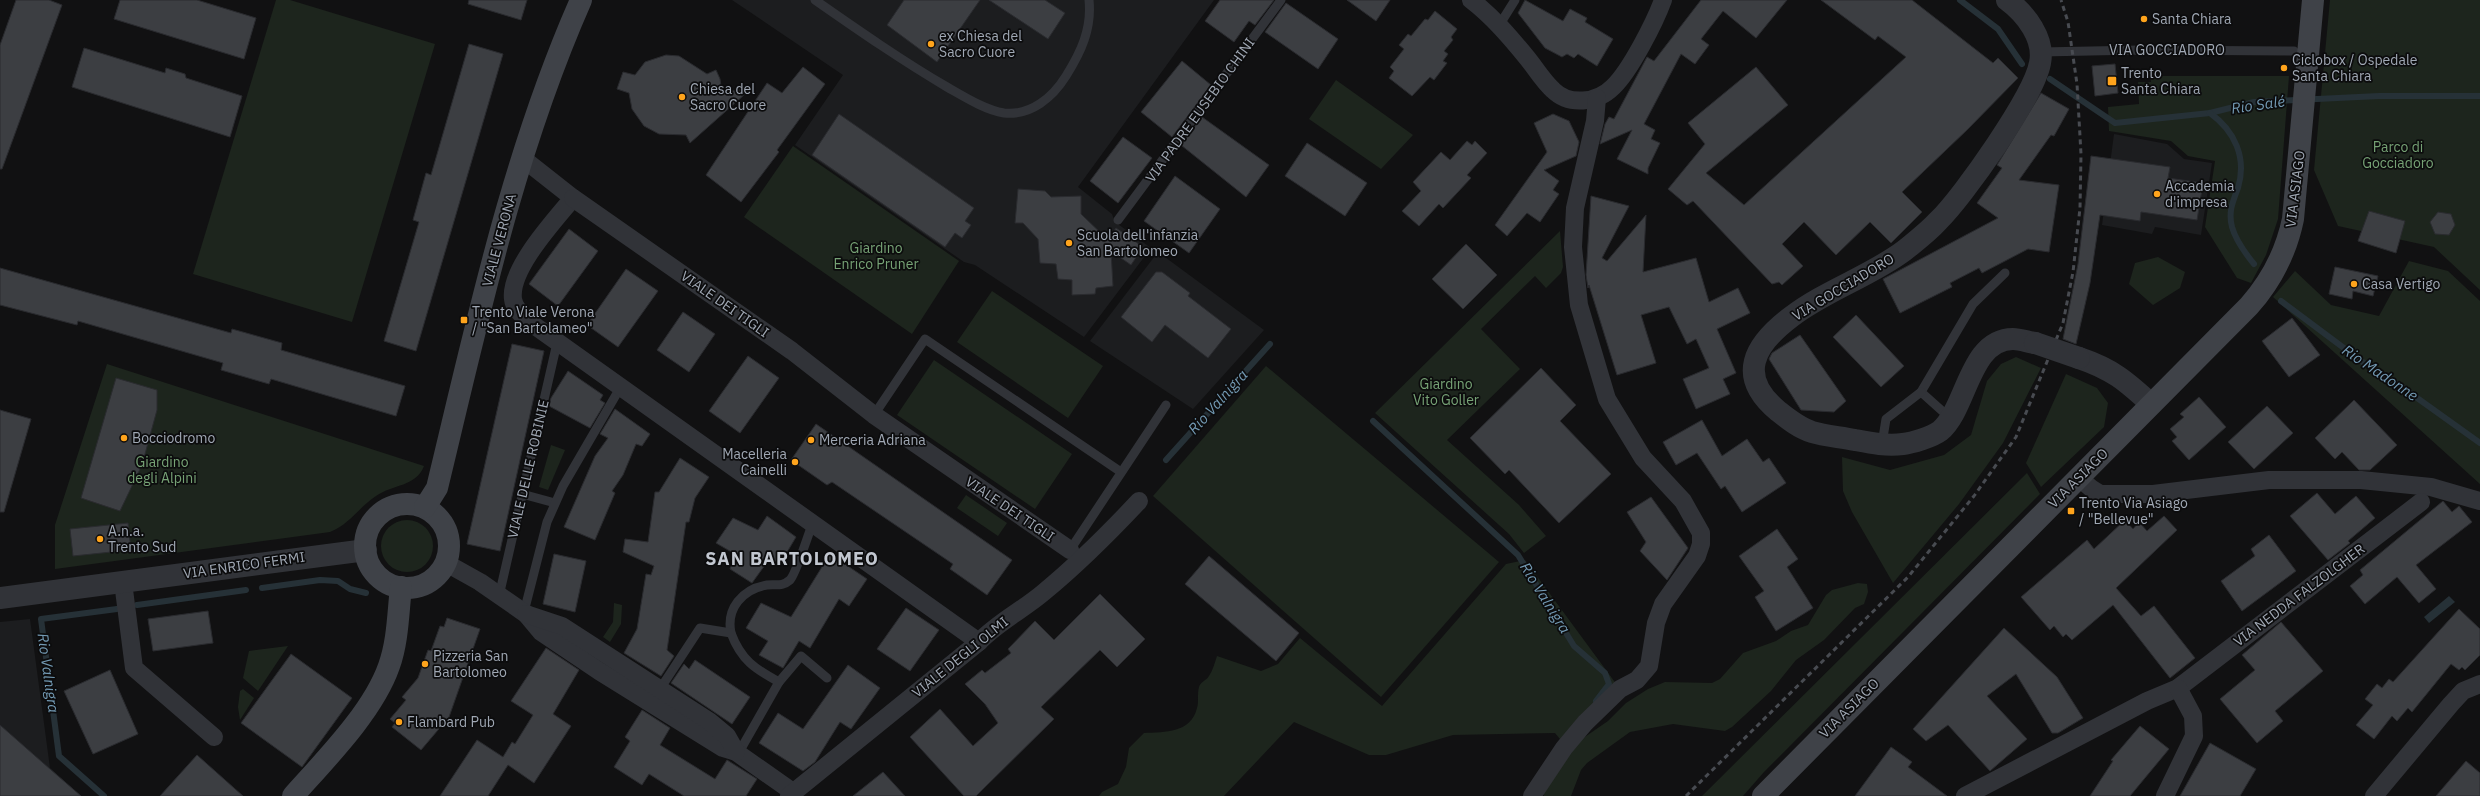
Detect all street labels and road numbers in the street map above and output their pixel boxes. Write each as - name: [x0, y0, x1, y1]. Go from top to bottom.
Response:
- street label: VIA PADRE EUSEBIO CHINI: [1141, 34, 1259, 186]
- street label: VIA GOCCIADORO: [2109, 41, 2225, 59]
- street label: VIA ASIAGO: [2281, 149, 2309, 229]
- street label: VIALE VERONA: [478, 191, 520, 289]
- street label: VIA GOCCIADORO: [1789, 249, 1897, 325]
- street label: VIALE DEI TIGLI: [677, 267, 773, 341]
- street label: VIALE DELLE ROBINIE: [503, 398, 553, 540]
- street label: VIA ASIAGO: [2044, 444, 2112, 512]
- street label: VIALE DEI TIGLI: [962, 472, 1058, 546]
- street label: VIA NEDDA FALZOLGHER: [2230, 540, 2368, 650]
- street label: VIA ENRICO FERMI: [182, 548, 306, 582]
- street label: VIALE DEGLI OLMI: [908, 613, 1012, 701]
- street label: VIA ASIAGO: [1815, 674, 1883, 742]

